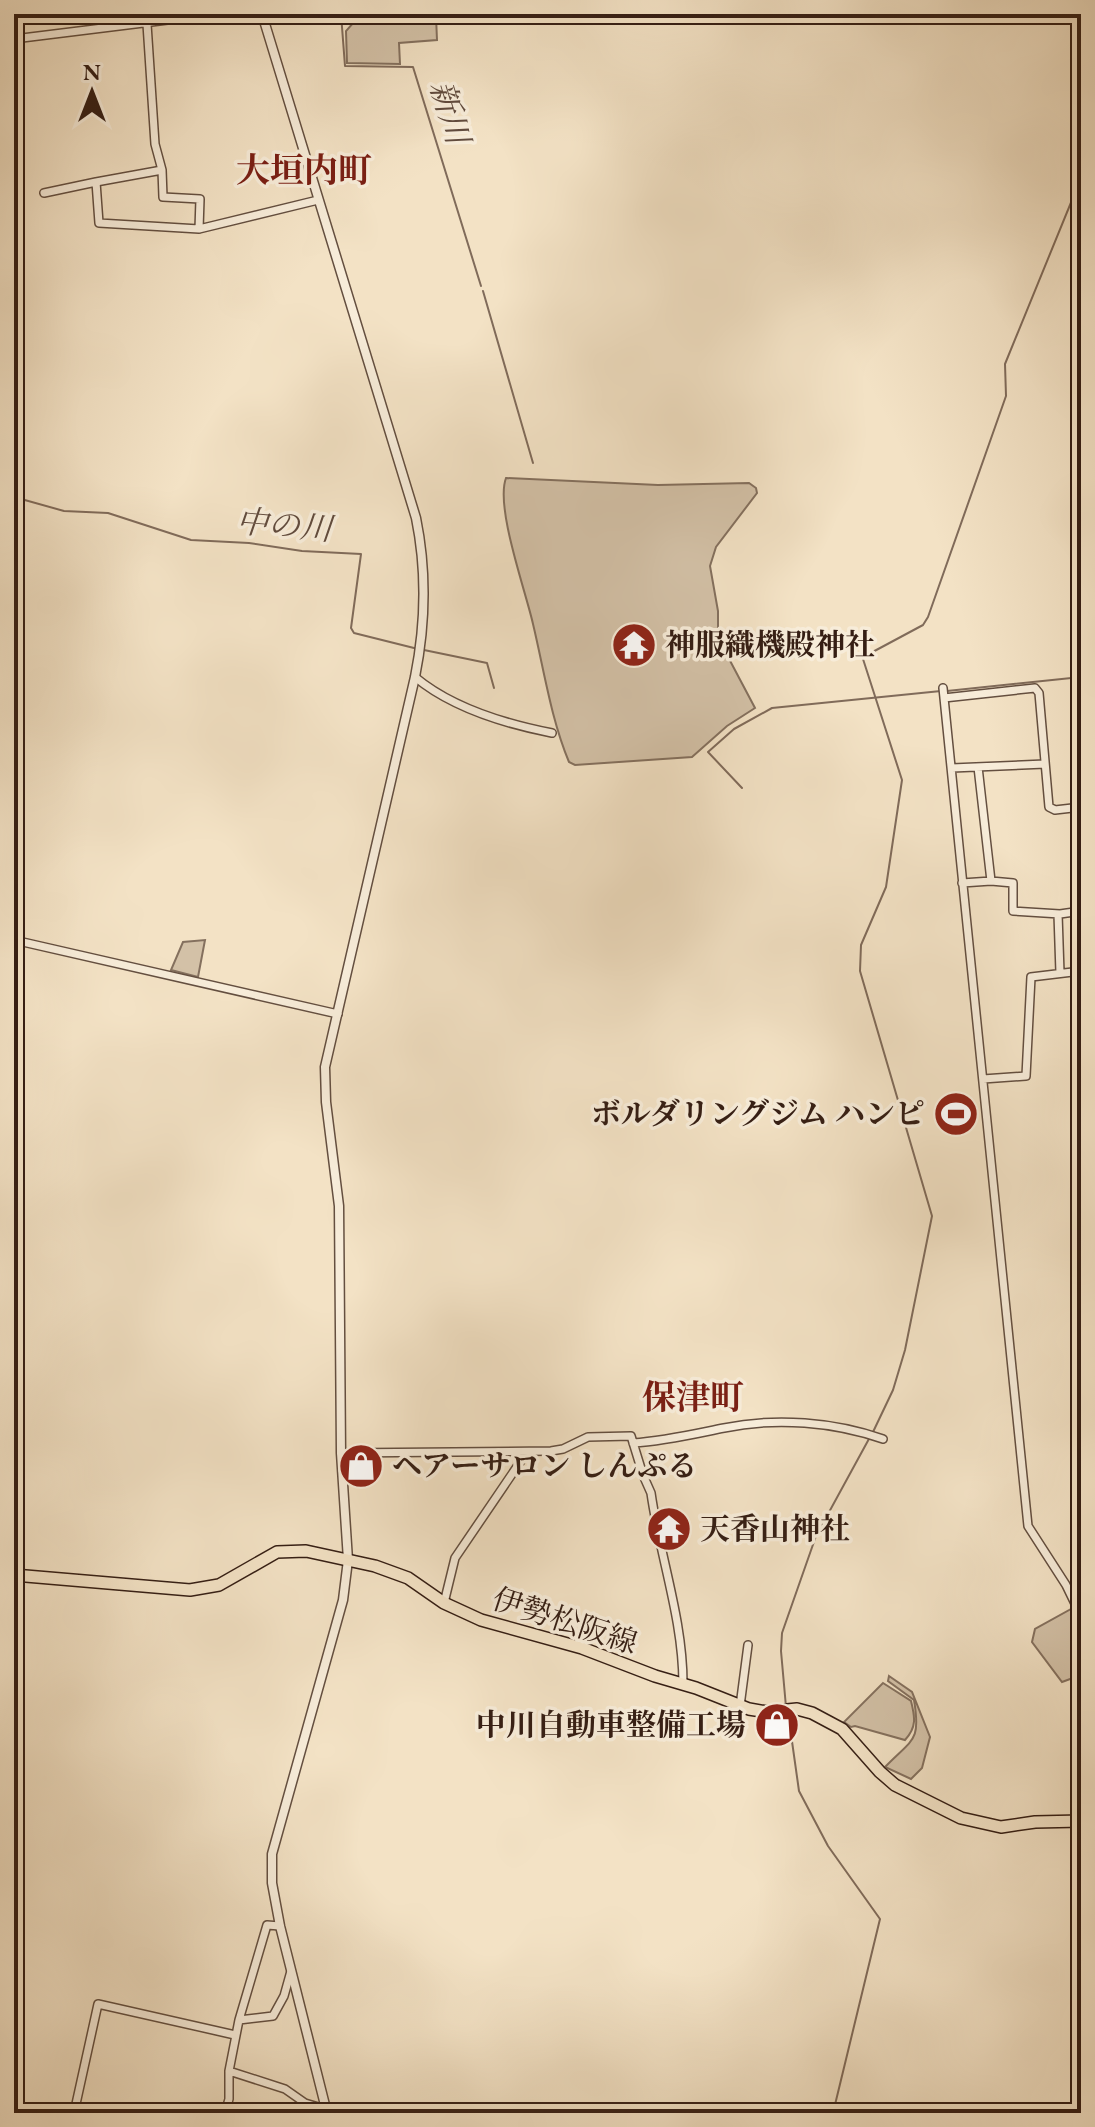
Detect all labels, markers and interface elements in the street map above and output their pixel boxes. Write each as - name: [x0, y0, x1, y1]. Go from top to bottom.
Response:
- north arrow: [52, 52, 132, 132]
- text: N: [83, 58, 101, 87]
- water label: 新川: [421, 75, 480, 152]
- district label: 大垣内町: [236, 148, 372, 192]
- water label: 中の川: [234, 500, 337, 550]
- temple icon: 神服織機殿神社: [610, 621, 658, 669]
- place label: 神服織機殿神社: [665, 625, 875, 664]
- sports icon: ボルダリングジム ハンピ: [932, 1090, 980, 1138]
- place label: ボルダリングジム ハンピ: [591, 1094, 925, 1133]
- district label: 保津町: [642, 1375, 744, 1419]
- shop icon: ヘアーサロン しんぷる: [337, 1442, 385, 1490]
- place label: ヘアーサロン しんぷる: [392, 1446, 697, 1485]
- temple icon: 天香山神社: [645, 1505, 693, 1553]
- place label: 天香山神社: [700, 1509, 850, 1548]
- street label: 伊勢松阪線: [488, 1579, 643, 1662]
- shop icon: 中川自動車整備工場: [753, 1701, 801, 1749]
- place label: 中川自動車整備工場: [476, 1705, 746, 1744]

